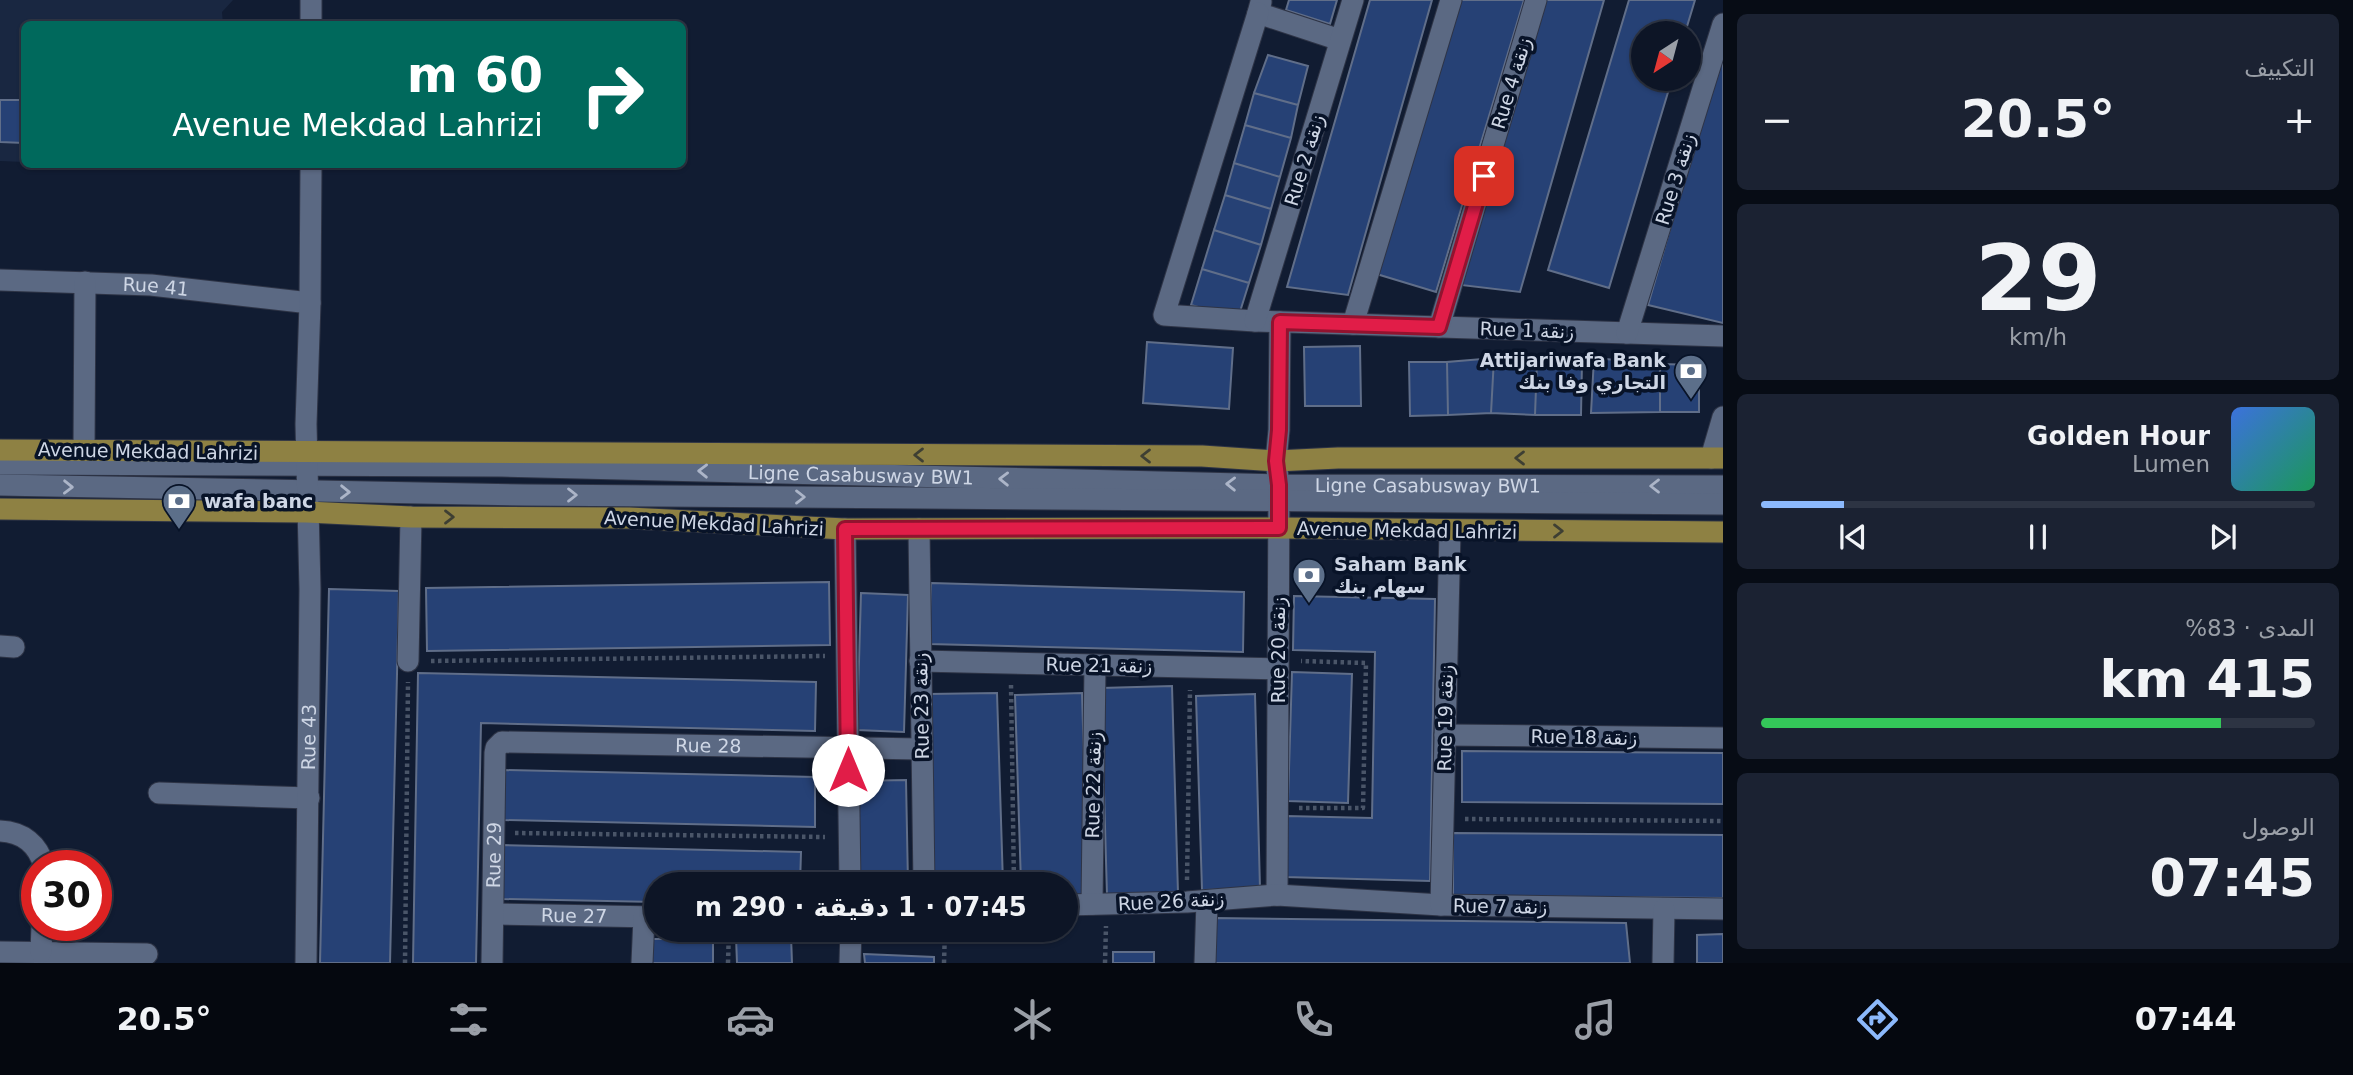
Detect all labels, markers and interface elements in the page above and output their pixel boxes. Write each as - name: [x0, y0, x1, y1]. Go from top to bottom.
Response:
- north arrow: [1631, 21, 1701, 91]
- map controls: [1631, 21, 1701, 91]
- street label: Rue 4 زنقة: [1487, 35, 1536, 132]
- text: 60 m: [407, 47, 543, 104]
- icon: right: [567, 49, 658, 140]
- text: التكييف: [2244, 55, 2315, 81]
- text: 20.5°: [1961, 89, 2115, 149]
- text: −: [1761, 98, 1793, 142]
- text: +: [2283, 98, 2315, 142]
- text: Avenue Mekdad Lahrizi: [172, 106, 543, 144]
- street label: Rue 2 زنقة: [1280, 112, 1329, 209]
- street label: Rue 3 زنقة: [1651, 131, 1700, 228]
- pin: [1454, 146, 1514, 206]
- icon: arrive: [1465, 157, 1503, 195]
- text: 29: [1975, 226, 2101, 331]
- street label: Rue 41: [122, 273, 190, 300]
- street label: Rue 1 زنقة: [1479, 317, 1575, 344]
- text: km/h: [2009, 324, 2067, 350]
- place label: Attijariwafa Bank التجاري وفا بنك: [1480, 349, 1666, 395]
- bank icon: Attijariwafa Bank التجاري وفا بنك: [1672, 352, 1710, 401]
- text: Golden Hour: [2027, 421, 2210, 451]
- street label: Avenue Mekdad Lahrizi: [38, 438, 258, 464]
- one-way arrow: [913, 447, 924, 462]
- one-way arrow: [1140, 448, 1151, 464]
- one-way arrow: [1515, 450, 1525, 466]
- text: Lumen: [2132, 451, 2210, 477]
- street label: Ligne Casabusway BW1: [748, 461, 974, 489]
- one-way arrow: [697, 464, 708, 479]
- one-way arrow: [998, 471, 1009, 487]
- street label: Ligne Casabusway BW1: [1315, 474, 1541, 497]
- one-way arrow: [1226, 477, 1237, 492]
- one-way arrow: [1649, 478, 1660, 494]
- one-way arrow: [63, 479, 74, 494]
- bank icon: wafa banc: [160, 482, 198, 531]
- one-way arrow: [339, 484, 350, 499]
- one-way arrow: [567, 487, 578, 503]
- one-way arrow: [795, 489, 805, 505]
- place label: wafa banc: [204, 490, 313, 512]
- street label: Avenue Mekdad Lahrizi: [604, 506, 824, 540]
- one-way arrow: [444, 509, 455, 525]
- street label: Avenue Mekdad Lahrizi: [1297, 517, 1517, 543]
- icon: previous: [1834, 518, 1872, 556]
- icon: pause: [2019, 518, 2057, 556]
- icon: next: [2204, 518, 2242, 556]
- one-way arrow: [1553, 523, 1564, 539]
- place label: Saham Bank سهام بنك: [1334, 553, 1467, 598]
- bank icon: Saham Bank سهام بنك: [1290, 556, 1328, 605]
- street label: Rue 20 زنقة: [1267, 597, 1290, 703]
- text: المدى · 83%: [2185, 615, 2315, 641]
- text: 415 km: [2100, 649, 2315, 709]
- street label: Rue 23 زنقة: [909, 652, 934, 759]
- street label: Rue 21 زنقة: [1045, 653, 1152, 678]
- street label: Rue 19 زنقة: [1433, 665, 1458, 772]
- street label: Rue 43: [297, 704, 320, 770]
- street label: Rue 18 زنقة: [1530, 725, 1637, 750]
- street label: Rue 22 زنقة: [1081, 732, 1106, 839]
- position arrow: [811, 733, 885, 807]
- street label: Rue 28: [675, 734, 742, 757]
- text: الوصول: [2242, 814, 2315, 840]
- street label: Rue 29: [482, 822, 505, 888]
- text: 07:45: [2149, 848, 2315, 908]
- speed limit sign: 30: [21, 850, 112, 941]
- street label: Rue 26 زنقة: [1117, 887, 1225, 916]
- text: 07:45 · 1 دقيقة · 290 m: [695, 892, 1027, 922]
- street label: Rue 7 زنقة: [1453, 894, 1547, 919]
- street label: Rue 27: [541, 904, 607, 927]
- icon: filters: [444, 995, 493, 1044]
- icon: car: [726, 995, 775, 1044]
- icon: climate: [1008, 995, 1057, 1044]
- icon: phone: [1289, 995, 1338, 1044]
- icon: music: [1571, 995, 1620, 1044]
- icon: directions: [1853, 995, 1902, 1044]
- text: 20.5°: [116, 1000, 211, 1038]
- text: 07:44: [2135, 1000, 2237, 1038]

